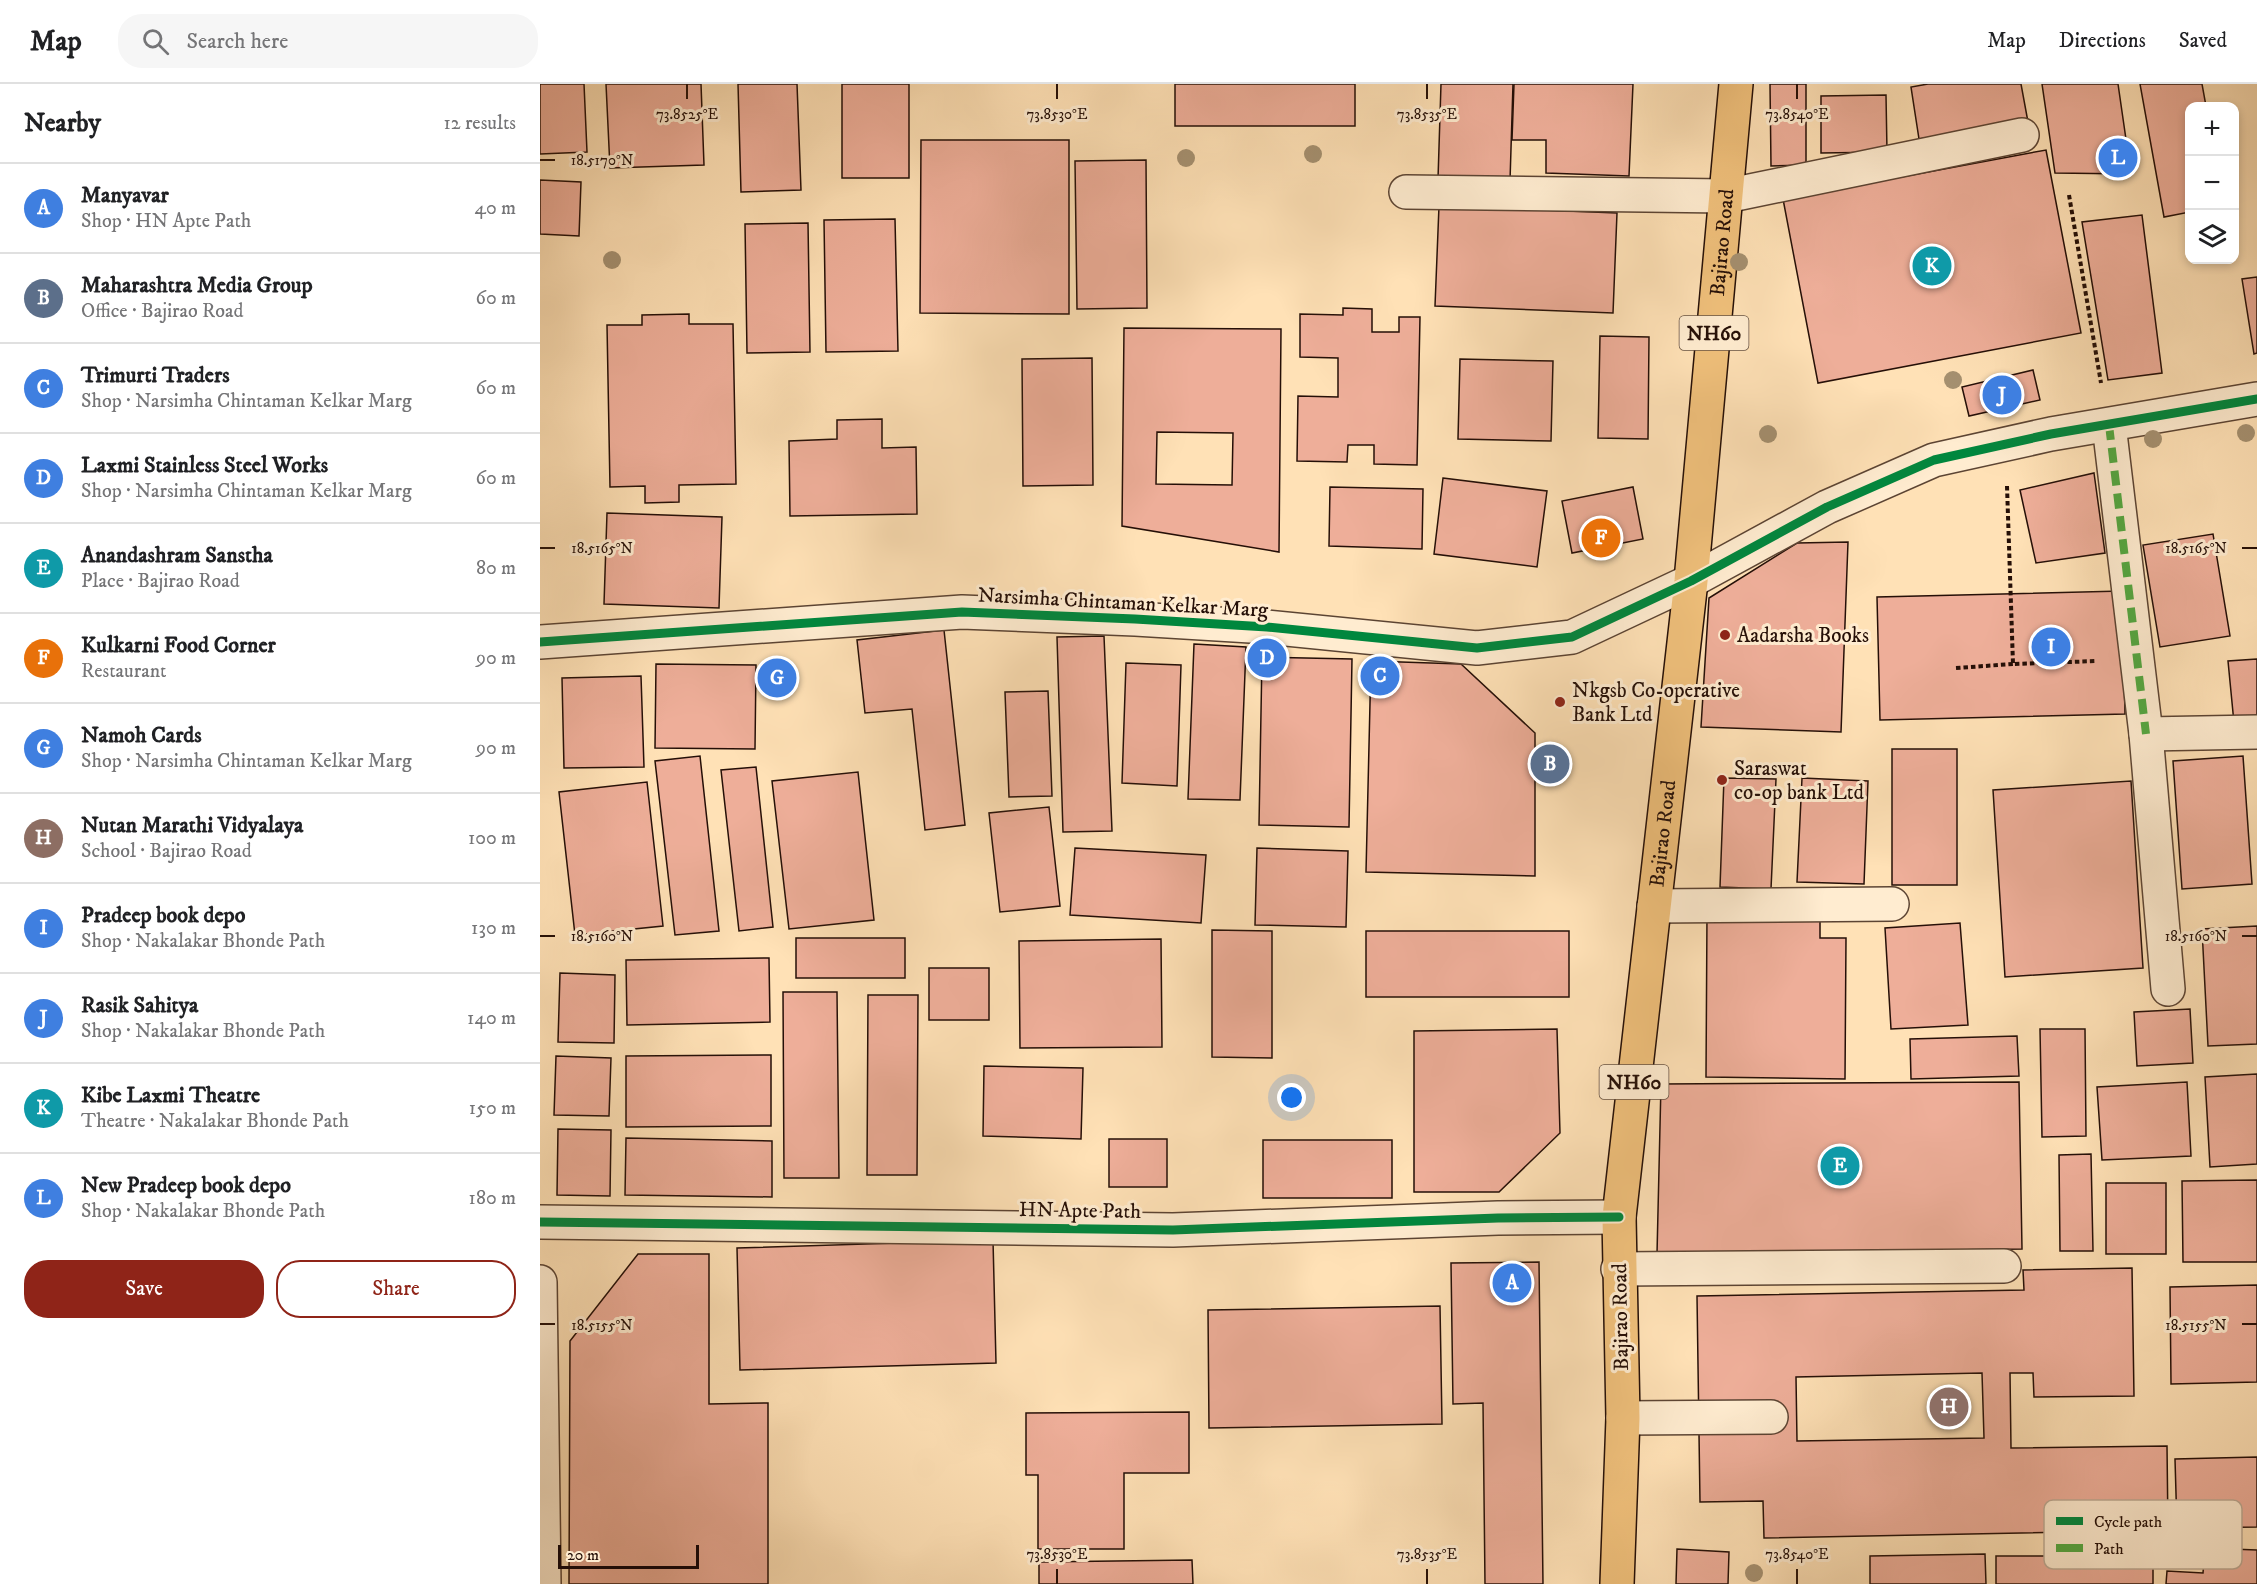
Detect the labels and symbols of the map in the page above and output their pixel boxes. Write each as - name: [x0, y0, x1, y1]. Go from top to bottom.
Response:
- text: 73.8525°E: [656, 105, 718, 124]
- text: 73.8530°E: [1026, 105, 1088, 124]
- text: 73.8535°E: [1397, 105, 1458, 124]
- text: 73.8540°E: [1765, 105, 1829, 124]
- pin: L: [2098, 136, 2138, 181]
- text: 18.5170°N: [571, 151, 633, 170]
- street label: Bajirao Road: [1705, 187, 1740, 297]
- pin: K: [1912, 244, 1952, 288]
- road number: NH60: [1680, 316, 1748, 350]
- pin: J: [1982, 372, 2022, 418]
- pin: F: [1582, 516, 1620, 560]
- text: 18.5165°N: [571, 539, 633, 558]
- text: 18.5165°N: [2165, 539, 2227, 558]
- street label: Narsimha Chintaman Kelkar Marg: [977, 582, 1269, 624]
- place label: Aadarsha Books: [1737, 623, 1869, 649]
- pin: I: [2032, 624, 2070, 670]
- marker: Aadarsha Books: [1718, 628, 1732, 642]
- pin: D: [1248, 636, 1286, 680]
- pin: C: [1360, 654, 1400, 698]
- pin: G: [758, 656, 796, 700]
- place label: Nkgsb Co-operative Bank Ltd: [1572, 678, 1740, 728]
- marker: Nkgsb Co-operative Bank Ltd: [1553, 695, 1567, 709]
- pin: B: [1530, 742, 1570, 786]
- place label: Saraswat co-op bank Ltd: [1734, 756, 1865, 806]
- marker: Saraswat co-op bank Ltd: [1715, 773, 1729, 787]
- street label: Bajirao Road: [1644, 778, 1682, 889]
- text: 18.5160°N: [571, 927, 633, 946]
- text: 18.5160°N: [2165, 927, 2227, 946]
- road number: NH60: [1600, 1065, 1668, 1099]
- your location: [1277, 1083, 1306, 1112]
- pin: E: [1820, 1144, 1860, 1188]
- street label: HN Apte Path: [1019, 1197, 1141, 1225]
- pin: A: [1492, 1260, 1532, 1306]
- street label: Bajirao Road: [1607, 1262, 1635, 1371]
- text: 18.5155°N: [571, 1316, 633, 1335]
- text: 18.5155°N: [2165, 1316, 2227, 1335]
- pin: H: [1930, 1384, 1968, 1430]
- legend: [2044, 1500, 2242, 1569]
- text: Cycle path: [2094, 1512, 2163, 1532]
- text: Path: [2094, 1539, 2124, 1559]
- scale bar: [558, 1542, 699, 1570]
- text: 73.8530°E: [1026, 1545, 1088, 1564]
- text: 73.8535°E: [1397, 1545, 1458, 1564]
- text: 73.8540°E: [1765, 1545, 1829, 1564]

